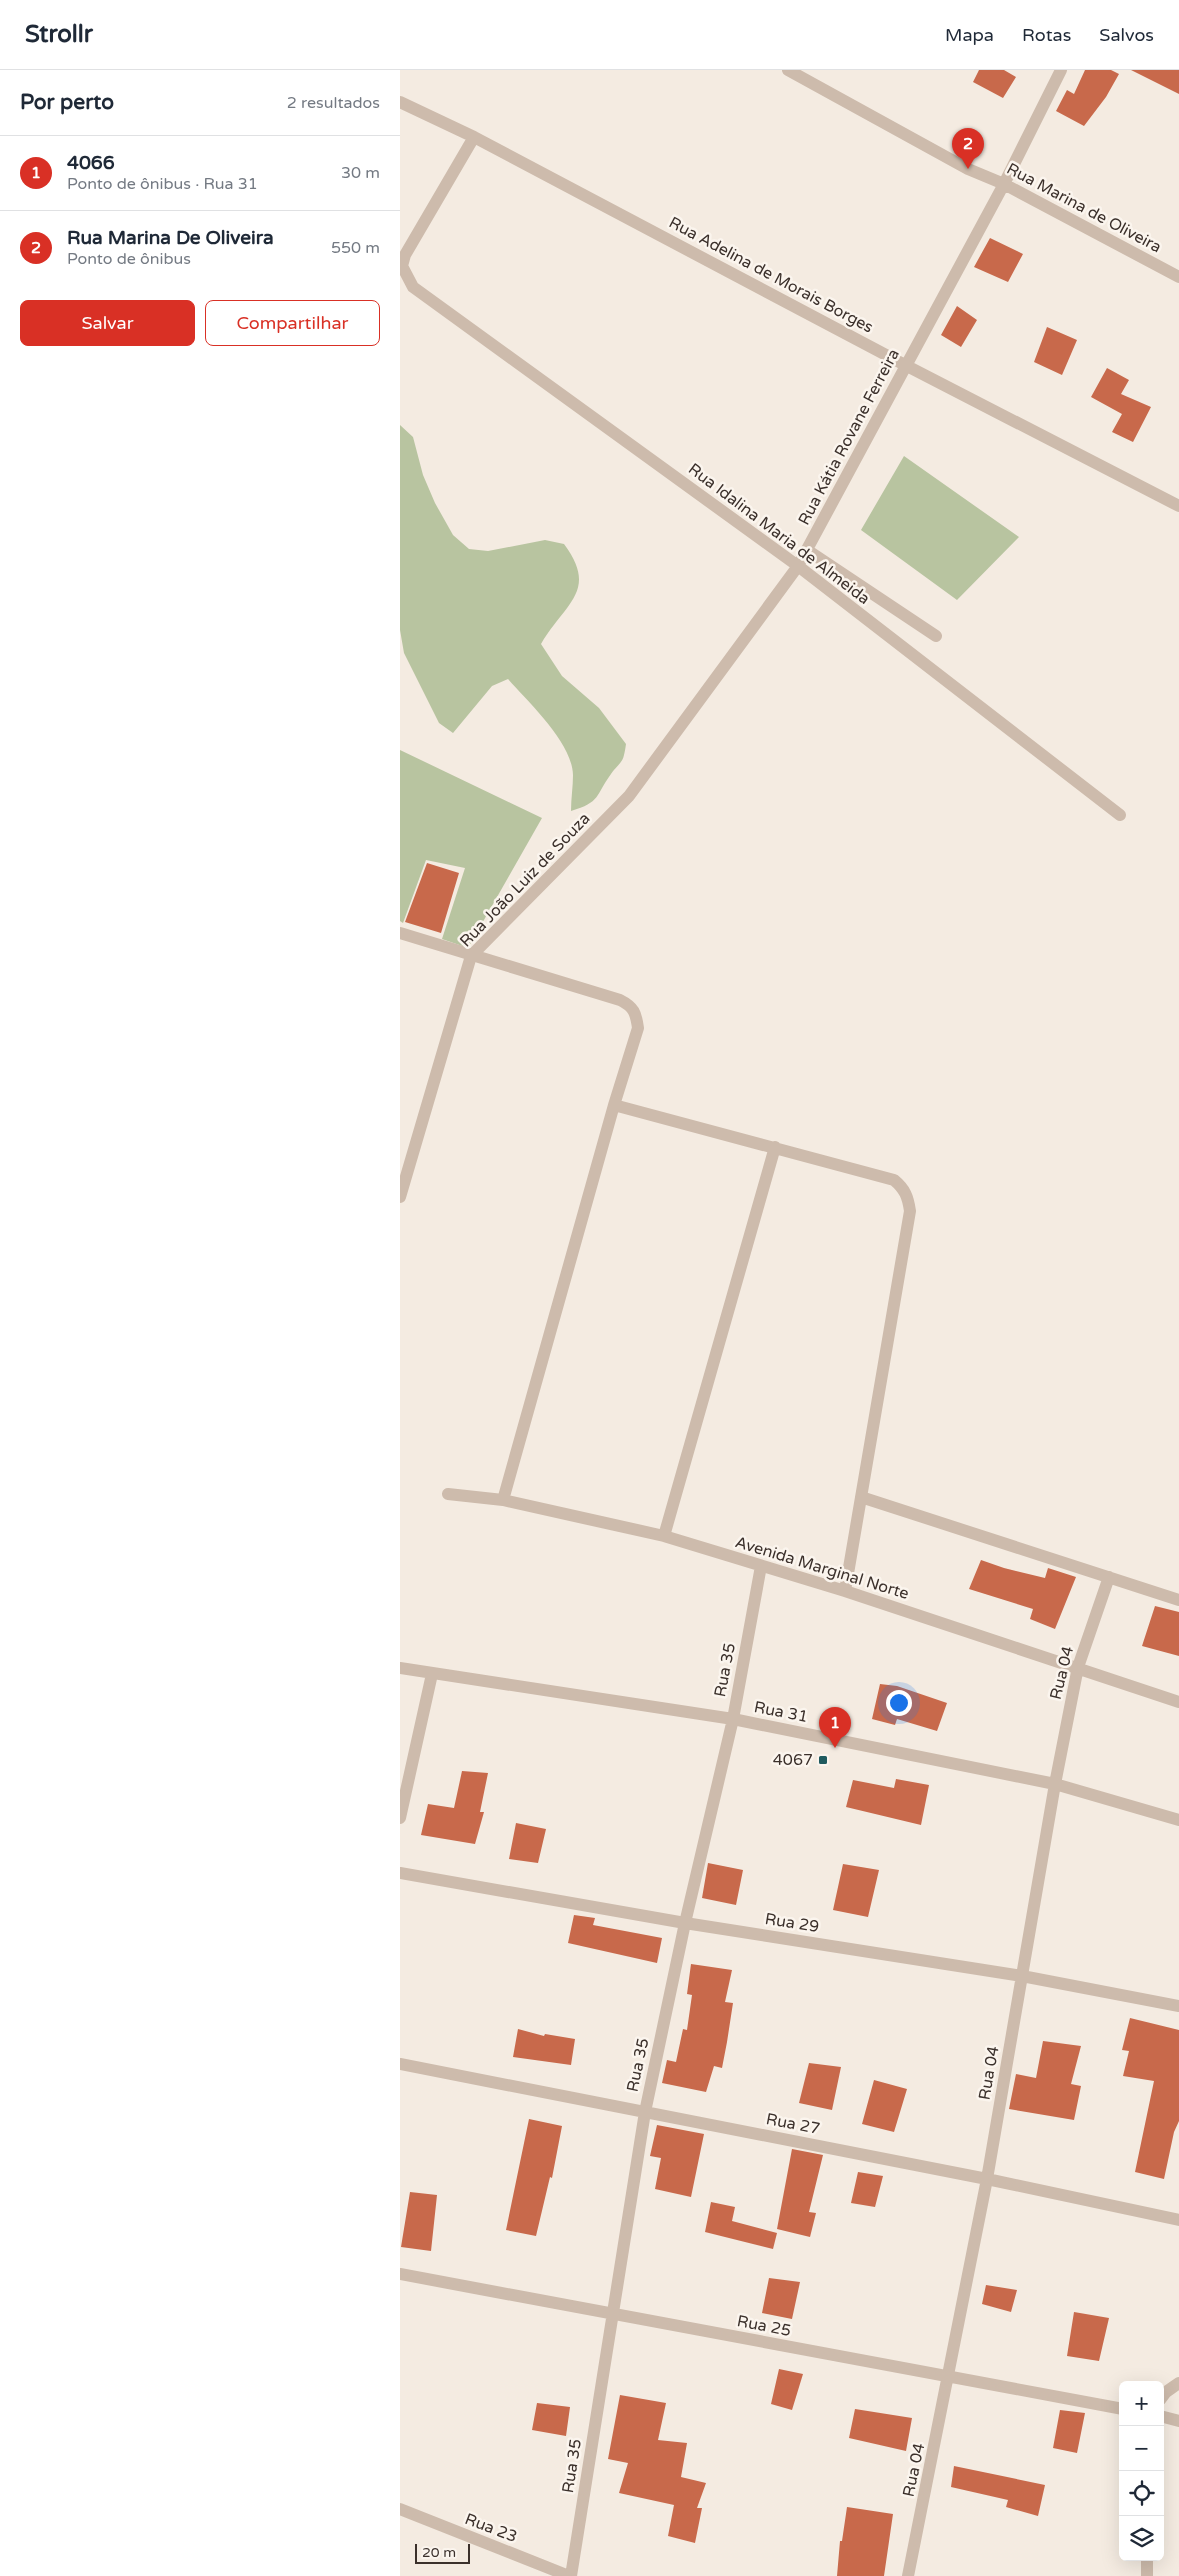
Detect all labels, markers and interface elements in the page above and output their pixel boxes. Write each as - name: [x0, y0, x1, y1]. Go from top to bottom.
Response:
- text: Strollr: [25, 20, 93, 49]
- text: Mapa: [945, 24, 994, 46]
- text: Rotas: [1022, 24, 1071, 46]
- text: Salvos: [1099, 24, 1154, 46]
- text: Por perto: [20, 90, 114, 115]
- text: 2 resultados: [287, 93, 380, 113]
- pin: 2: [952, 128, 984, 169]
- text: 4066: [67, 152, 115, 174]
- street label: Rua Marina de Oliveira: [1003, 159, 1165, 257]
- text: 1: [31, 163, 41, 183]
- text: 30 m: [341, 163, 380, 183]
- text: Ponto de ônibus · Rua 31: [67, 174, 258, 194]
- street label: Rua Adelina de Morais Borges: [665, 212, 877, 338]
- text: Rua Marina De Oliveira: [67, 227, 274, 249]
- text: 2: [31, 238, 41, 258]
- text: 550 m: [331, 238, 380, 258]
- text: Ponto de ônibus: [67, 249, 191, 269]
- button: Salvar: [20, 300, 195, 346]
- button: Compartilhar: [205, 300, 380, 346]
- street label: Rua Kátia Rovane Ferreira: [794, 345, 904, 529]
- street label: Rua Idalina Maria de Almeida: [684, 459, 874, 609]
- street label: Rua João Luiz de Souza: [456, 809, 594, 951]
- street label: Avenida Marginal Norte: [733, 1532, 911, 1604]
- street label: Rua 35: [710, 1641, 740, 1699]
- street label: Rua 04: [1046, 1644, 1078, 1702]
- your location: [886, 1690, 912, 1716]
- street label: Rua 31: [752, 1697, 810, 1727]
- pin: 1: [819, 1707, 851, 1748]
- place label: 4067: [773, 1750, 813, 1770]
- marker: 4067: [817, 1754, 829, 1766]
- street label: Rua 29: [764, 1909, 820, 1937]
- street label: Rua 35: [623, 2036, 653, 2094]
- street label: Rua 04: [974, 2044, 1004, 2102]
- street label: Rua 27: [764, 2109, 822, 2139]
- street label: Rua 25: [735, 2311, 793, 2341]
- map controls: [1119, 2381, 1164, 2561]
- button: +: [1119, 2381, 1164, 2426]
- button: −: [1119, 2426, 1164, 2471]
- street label: Rua 35: [558, 2438, 586, 2494]
- street label: Rua 04: [899, 2441, 929, 2499]
- button: locate: [1119, 2471, 1164, 2516]
- street label: Rua 23: [462, 2509, 520, 2547]
- button: layers: [1119, 2516, 1164, 2561]
- scale bar: [415, 2541, 470, 2564]
- text: 20 m: [422, 2544, 456, 2561]

